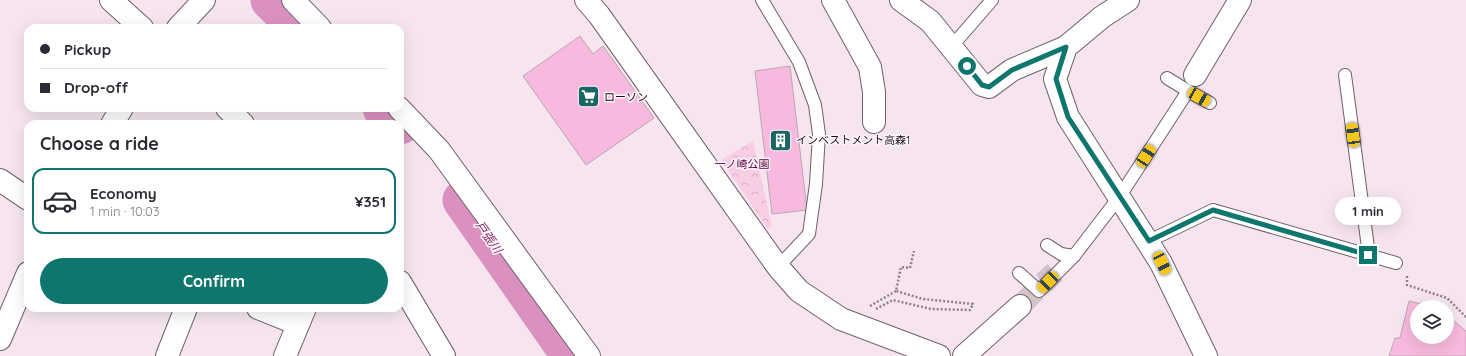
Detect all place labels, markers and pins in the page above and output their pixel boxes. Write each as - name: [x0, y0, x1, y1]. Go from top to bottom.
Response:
- supermarket icon: ローソン: [576, 84, 602, 110]
- place label: ローソン: [604, 90, 648, 104]
- building icon: インベストメント高森1: [768, 127, 794, 153]
- place label: インベストメント高森1: [796, 133, 910, 147]

